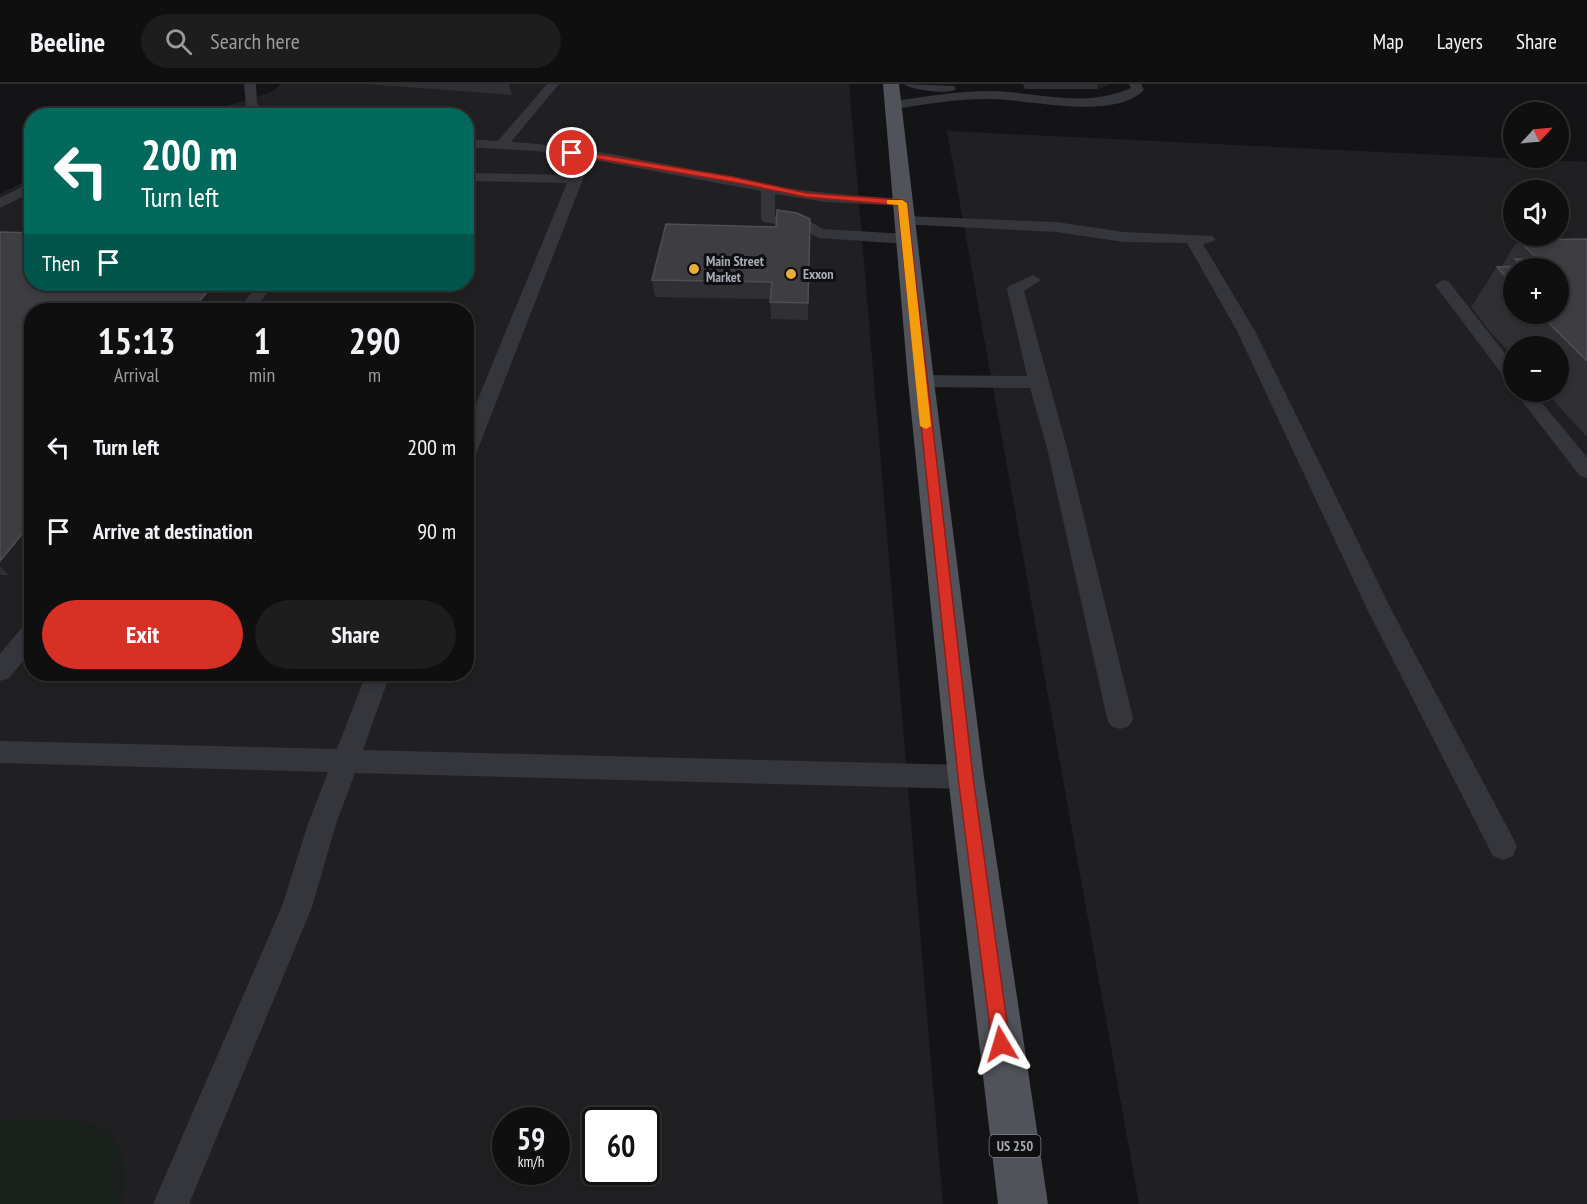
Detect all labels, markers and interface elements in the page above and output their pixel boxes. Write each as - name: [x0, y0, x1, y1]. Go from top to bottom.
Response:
- search box: [141, 14, 561, 68]
- text: Beeline: [30, 23, 105, 60]
- icon: search: [162, 25, 195, 58]
- text: Search here: [210, 27, 300, 55]
- text: Map: [1373, 28, 1404, 55]
- text: Layers: [1437, 28, 1483, 55]
- text: Share: [1516, 28, 1557, 55]
- north arrow: [1503, 102, 1569, 168]
- map controls: [1503, 102, 1569, 402]
- text: 200 m: [141, 127, 238, 182]
- pin: [546, 127, 597, 178]
- icon: left: [42, 132, 120, 210]
- icon: arrive: [555, 136, 588, 169]
- text: Turn left: [141, 180, 219, 214]
- button: sound: [1503, 180, 1569, 246]
- icon: arrive: [92, 246, 125, 279]
- text: Then: [42, 249, 80, 277]
- place label: Main Street Market: [706, 252, 764, 286]
- button: +: [1503, 258, 1569, 324]
- marker: Main Street Market: [687, 262, 701, 276]
- place label: Exxon: [803, 265, 833, 283]
- marker: Exxon: [784, 267, 798, 281]
- text: 15:13: [98, 317, 175, 364]
- text: 1: [253, 317, 271, 364]
- text: 290: [349, 317, 400, 364]
- button: −: [1503, 336, 1569, 402]
- text: Arrival: [114, 362, 159, 388]
- text: min: [249, 362, 275, 388]
- text: m: [368, 362, 381, 388]
- icon: left: [42, 431, 75, 464]
- text: Turn left: [93, 433, 159, 461]
- text: 200 m: [407, 433, 456, 461]
- icon: arrive: [42, 515, 75, 548]
- text: Arrive at destination: [93, 517, 253, 545]
- text: 90 m: [417, 517, 456, 545]
- button: Exit: [42, 600, 243, 669]
- button: Share: [255, 600, 456, 669]
- position arrow: [969, 1012, 1033, 1076]
- speed limit sign: 60: [582, 1107, 660, 1185]
- text: 59: [517, 1119, 545, 1158]
- road number: US 250: [990, 1135, 1040, 1157]
- text: km/h: [518, 1152, 544, 1171]

